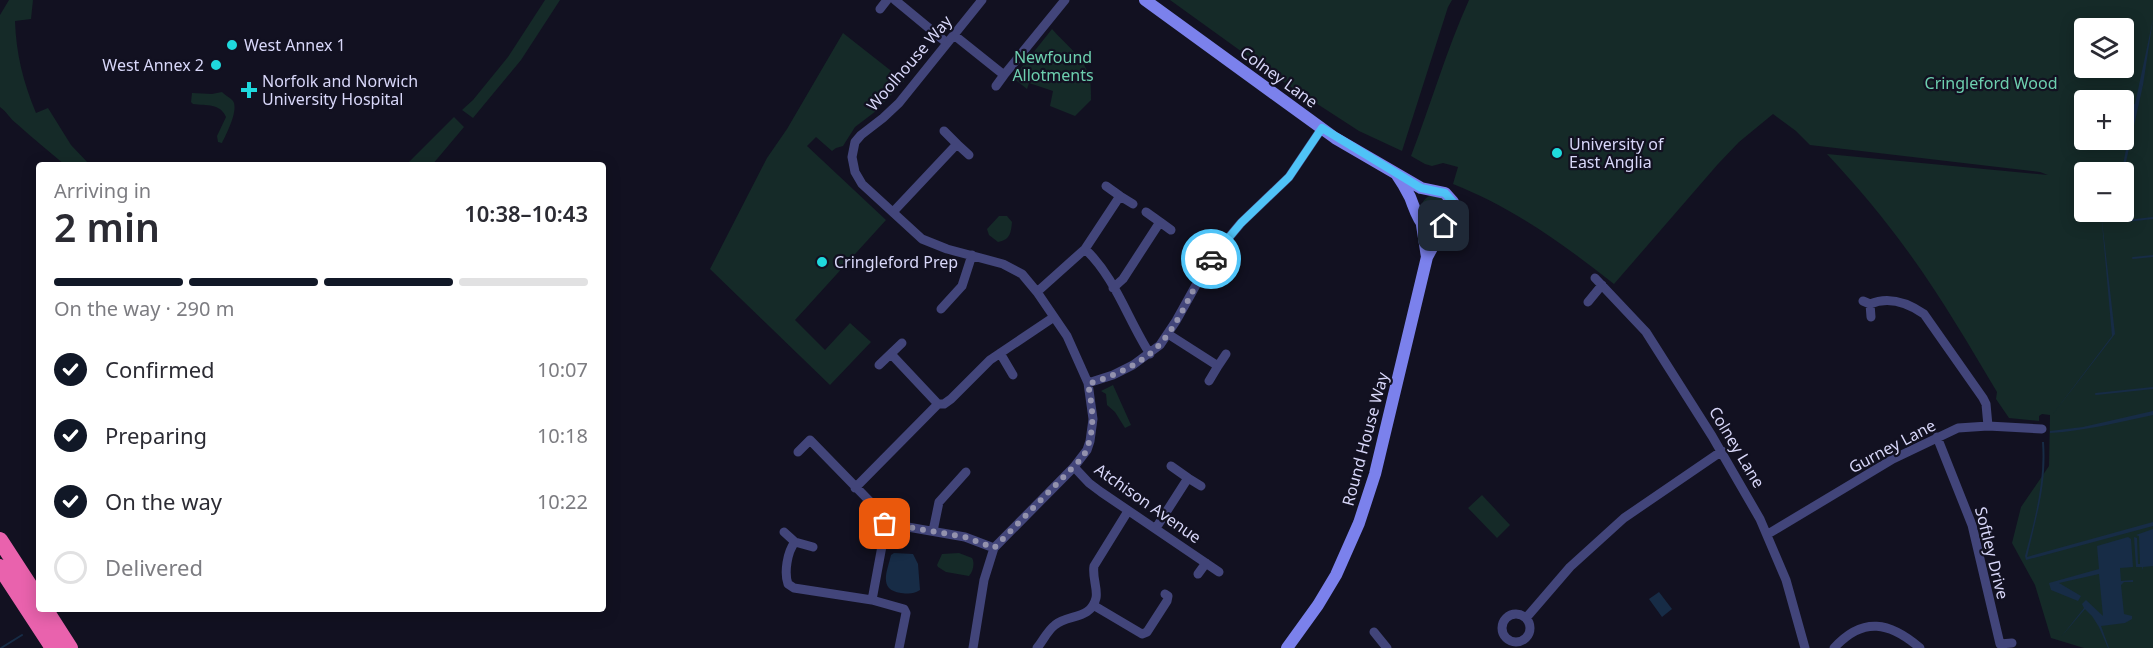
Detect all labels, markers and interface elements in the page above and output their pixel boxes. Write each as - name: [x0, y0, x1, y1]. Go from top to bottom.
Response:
- street label: Woolhouse Way: [861, 10, 957, 116]
- map controls: [2074, 18, 2134, 222]
- button: layers: [2074, 18, 2134, 78]
- place label: West Annex 1: [244, 34, 346, 56]
- marker: West Annex 1: [225, 38, 239, 52]
- street label: Colney Lane: [1236, 41, 1322, 113]
- park label: Newfound Allotments: [1012, 46, 1094, 86]
- place label: West Annex 2: [102, 54, 204, 76]
- marker: West Annex 2: [209, 58, 223, 72]
- place label: Norfolk and Norwich University Hospital: [262, 70, 418, 110]
- park label: Cringleford Wood: [1925, 72, 2057, 94]
- marker: Norfolk and Norwich University Hospital: [240, 81, 258, 99]
- button: +: [2074, 90, 2134, 150]
- place label: University of East Anglia: [1569, 133, 1665, 173]
- marker: University of East Anglia: [1550, 146, 1564, 160]
- button: −: [2074, 162, 2134, 222]
- text: Arriving in: [54, 177, 151, 204]
- text: 10:38–10:43: [464, 198, 588, 228]
- text: 2 min: [54, 200, 160, 253]
- pin: [1418, 200, 1469, 251]
- icon: home: [1427, 209, 1460, 242]
- courier: [1181, 229, 1241, 289]
- icon: car: [1195, 243, 1228, 276]
- place label: Cringleford Prep: [834, 251, 958, 273]
- marker: Cringleford Prep: [815, 255, 829, 269]
- text: On the way · 290 m: [54, 295, 234, 322]
- icon: check: [54, 353, 87, 386]
- text: Confirmed: [105, 354, 215, 384]
- text: 10:07: [537, 356, 588, 383]
- street label: Round House Way: [1337, 369, 1394, 508]
- street label: Colney Lane: [1704, 402, 1770, 492]
- street label: Gurney Lane: [1845, 414, 1939, 478]
- icon: check: [54, 419, 87, 452]
- text: Preparing: [105, 420, 207, 450]
- text: 10:18: [537, 422, 588, 449]
- street label: Atchison Avenue: [1090, 458, 1206, 548]
- icon: check: [54, 485, 87, 518]
- text: On the way: [105, 486, 222, 516]
- text: 10:22: [537, 488, 588, 515]
- pin: [859, 498, 910, 549]
- street label: Softley Drive: [1970, 505, 2014, 601]
- icon: bag: [868, 507, 901, 540]
- text: Delivered: [105, 552, 203, 582]

